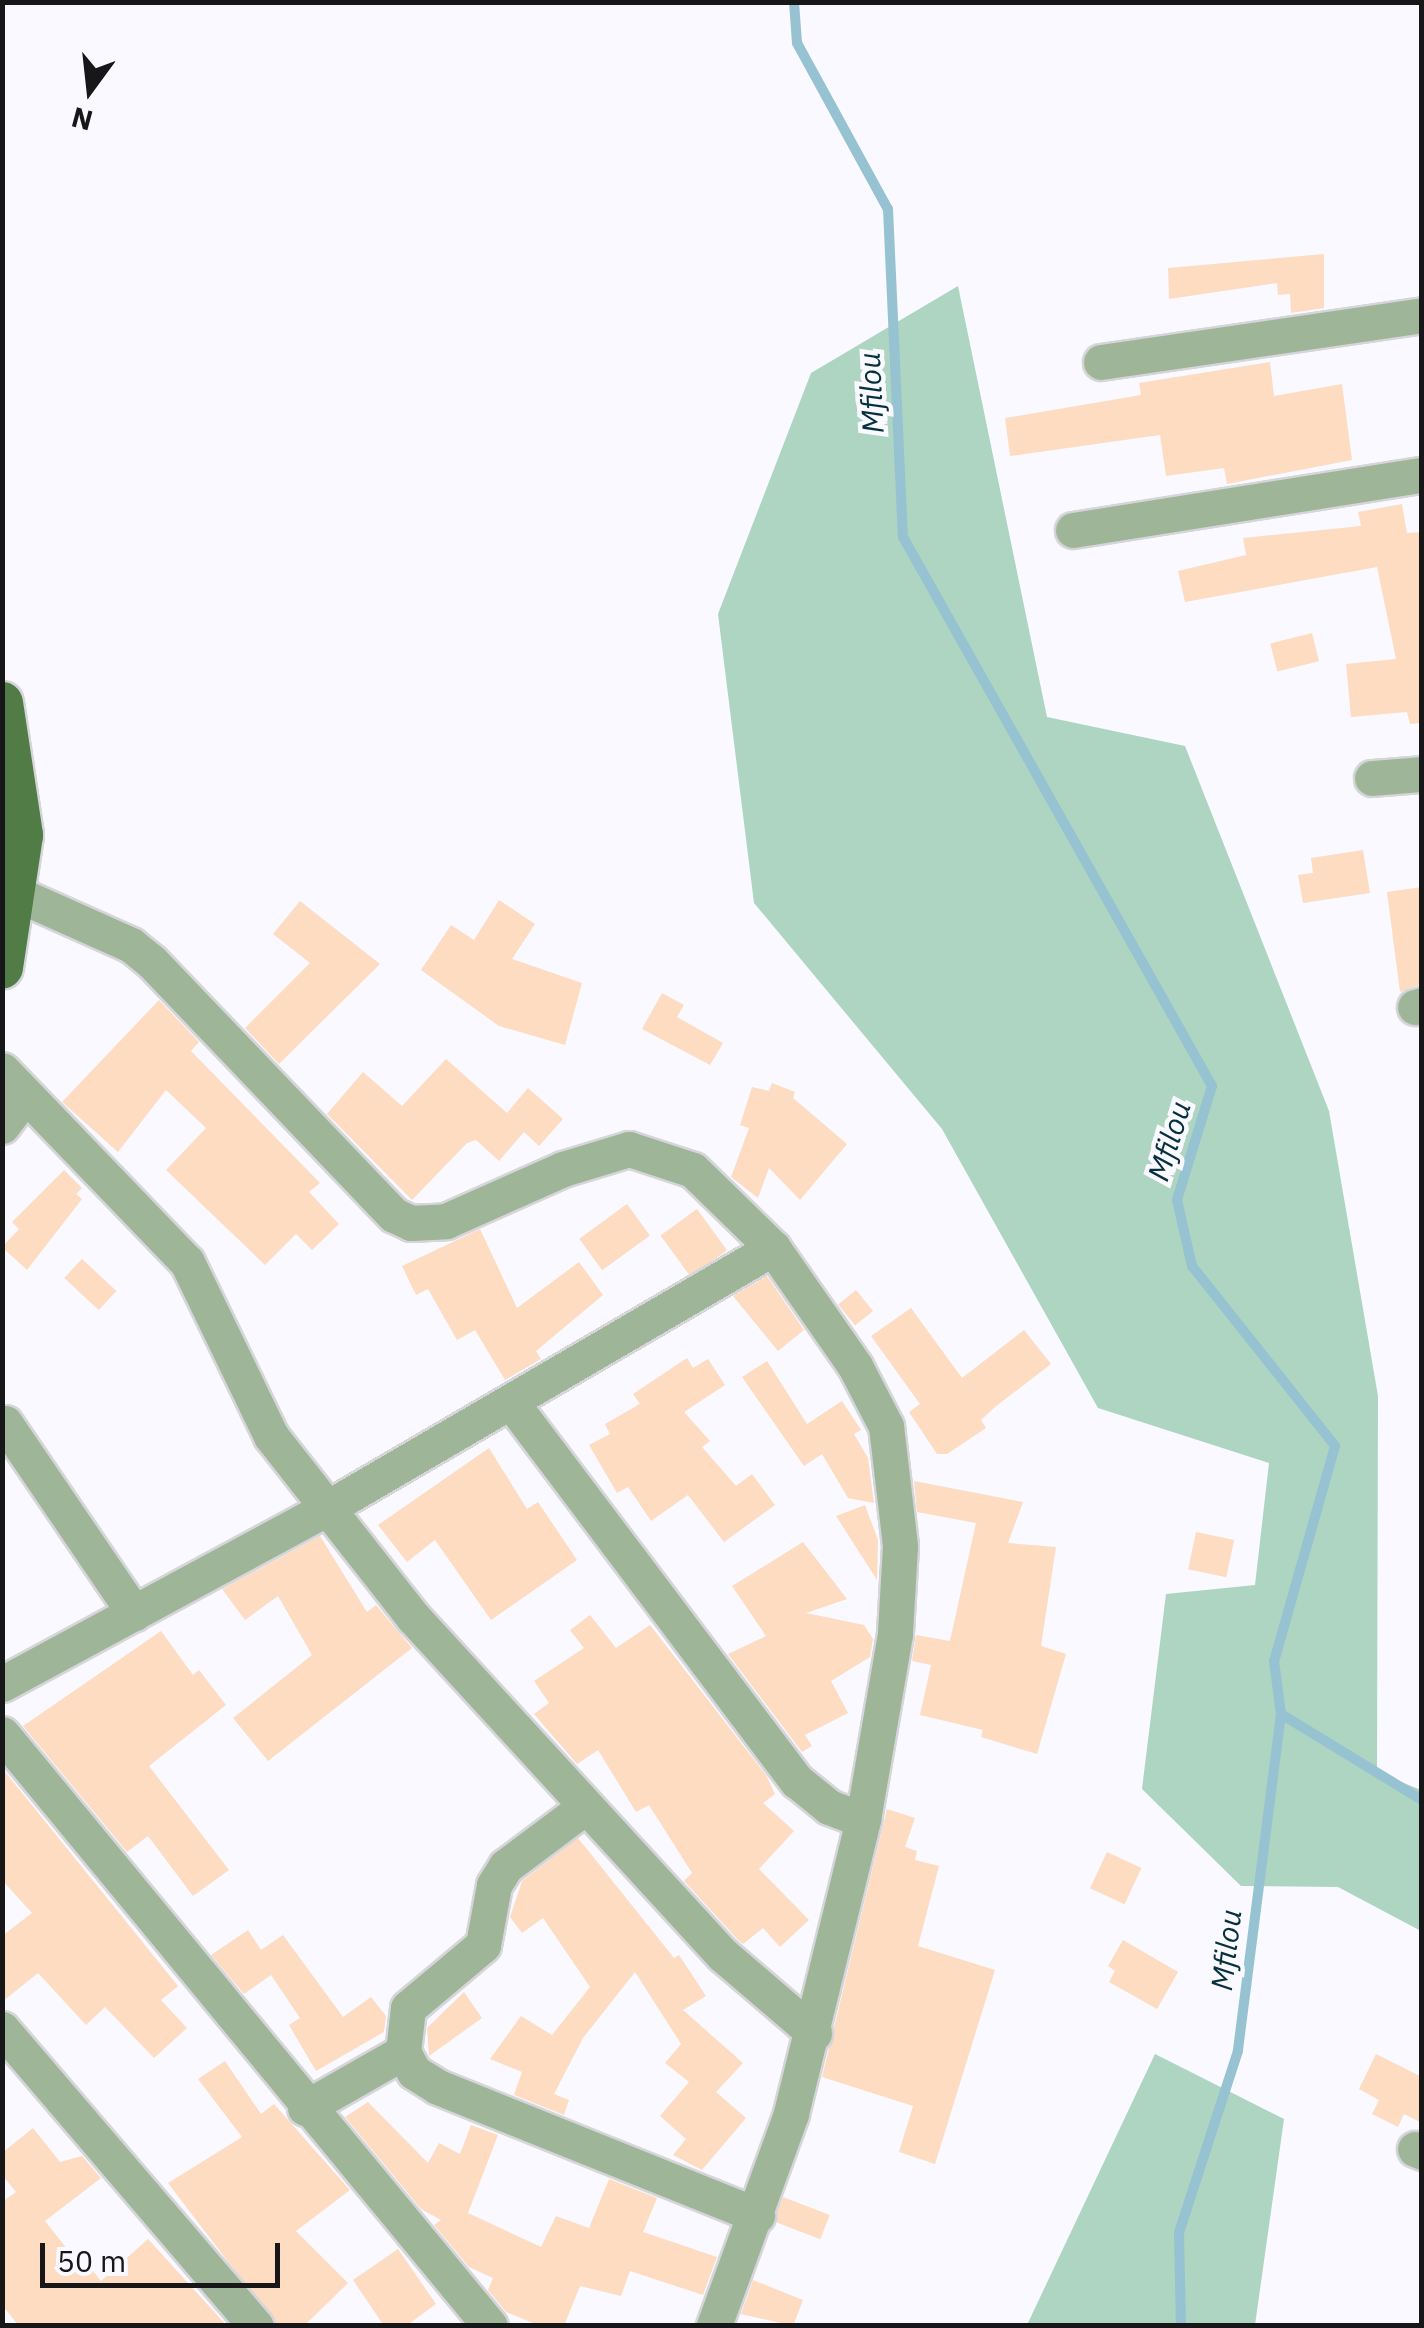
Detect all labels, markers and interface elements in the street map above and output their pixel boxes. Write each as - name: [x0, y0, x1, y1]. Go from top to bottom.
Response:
- north arrow: [40, 40, 140, 140]
- text: N: [68, 99, 97, 140]
- water label: Mfilou: [851, 351, 891, 435]
- water label: Mfilou: [1140, 1097, 1198, 1185]
- water label: Mfilou: [1203, 1907, 1249, 1993]
- scale bar: [45, 2223, 285, 2285]
- text: 50 m: [57, 2241, 126, 2280]

